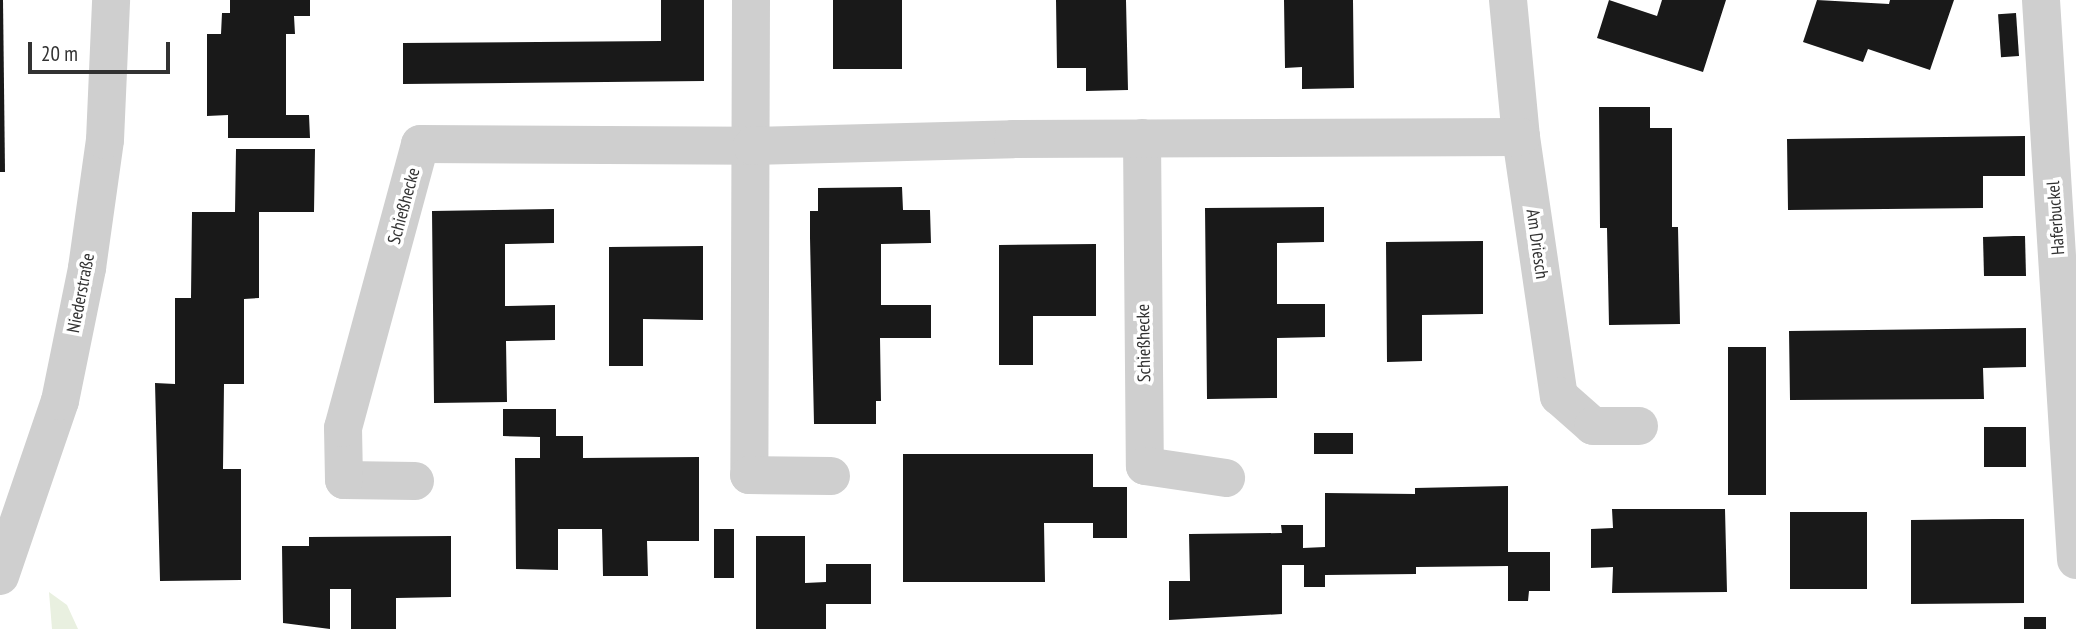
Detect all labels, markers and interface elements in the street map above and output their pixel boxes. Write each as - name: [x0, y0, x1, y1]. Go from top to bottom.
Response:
- scale bar: [32, 28, 173, 72]
- text: 20 m: [41, 40, 78, 67]
- street label: Schießhecke: [383, 166, 425, 246]
- street label: Haferbuckel: [2043, 180, 2069, 256]
- street label: Am Driesch: [1521, 208, 1553, 280]
- street label: Niederstraße: [63, 251, 99, 335]
- street label: Schießhecke: [1133, 304, 1155, 382]

